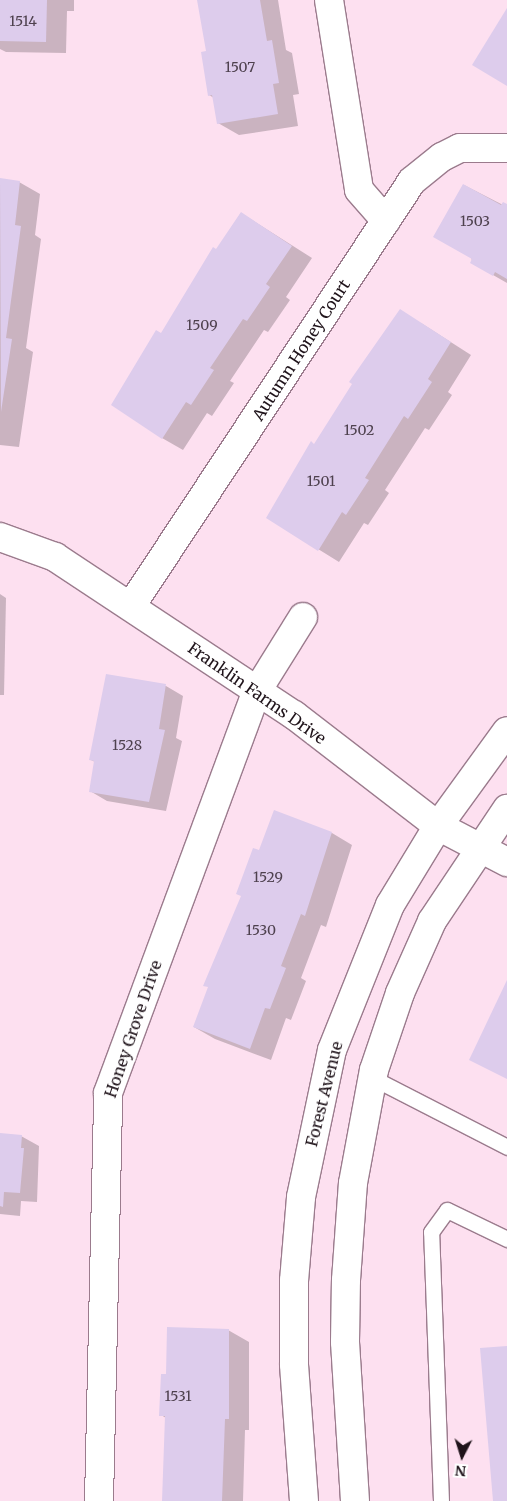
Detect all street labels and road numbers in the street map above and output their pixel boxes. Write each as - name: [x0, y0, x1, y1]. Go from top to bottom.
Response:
- street label: Autumn Honey Court: [248, 276, 354, 424]
- street label: Franklin Farms Drive: [184, 638, 330, 748]
- street label: Honey Grove Drive: [100, 958, 166, 1100]
- street label: Forest Avenue: [302, 1039, 346, 1149]

